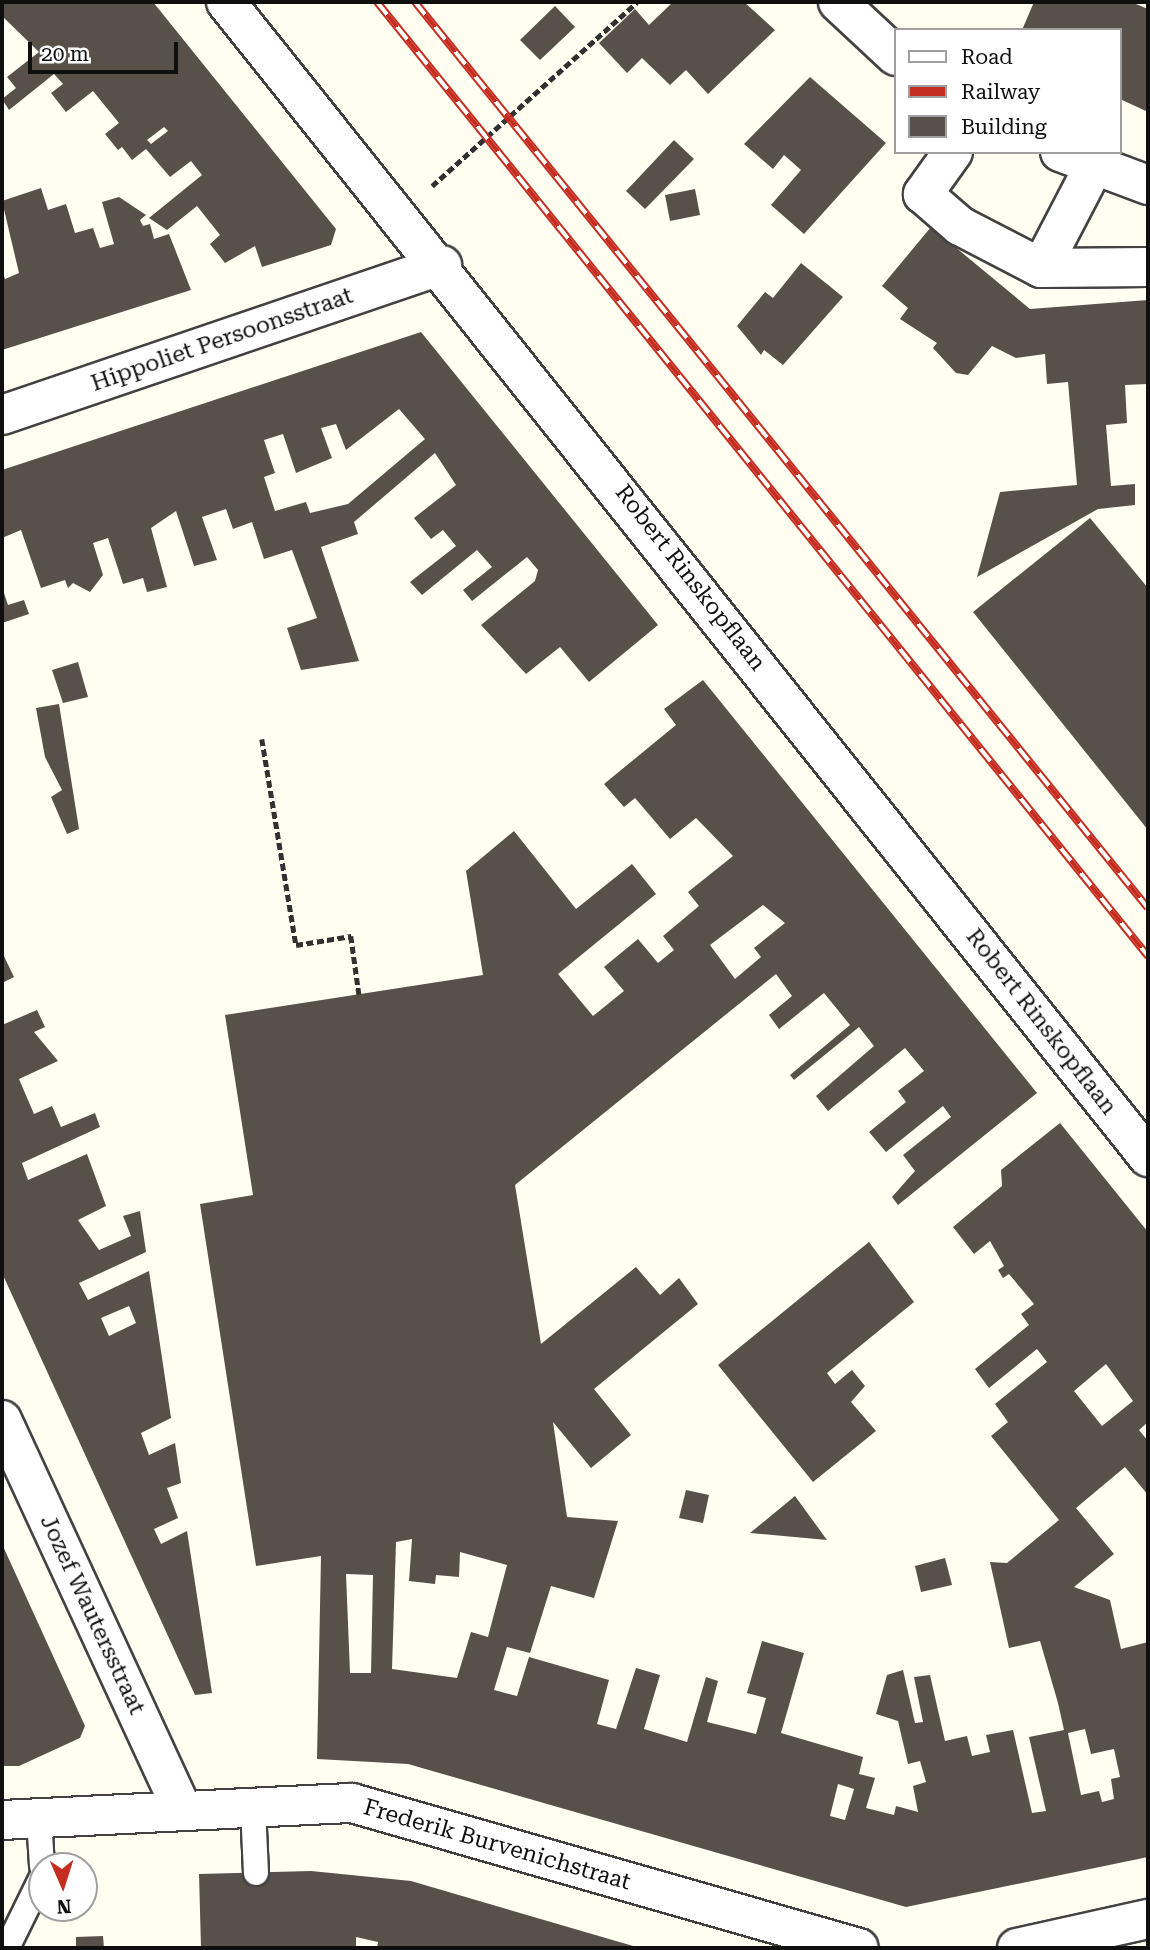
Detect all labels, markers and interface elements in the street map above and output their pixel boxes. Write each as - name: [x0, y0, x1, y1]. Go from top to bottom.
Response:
- scale bar: [32, 28, 182, 72]
- legend: [894, 28, 1122, 154]
- text: 20 m: [41, 42, 89, 66]
- text: Road: [961, 45, 1013, 69]
- text: Railway: [961, 80, 1040, 104]
- text: Building: [961, 115, 1047, 139]
- street label: Hippoliet Persoonsstraat: [87, 282, 357, 398]
- street label: Robert Rinskopflaan: [609, 480, 771, 676]
- street label: Robert Rinskopflaan: [960, 924, 1122, 1120]
- street label: Jozef Wautersstraat: [34, 1511, 150, 1719]
- street label: Frederik Burvenichstraat: [360, 1794, 634, 1896]
- north arrow: [28, 1852, 98, 1922]
- text: N: [56, 1895, 72, 1918]

